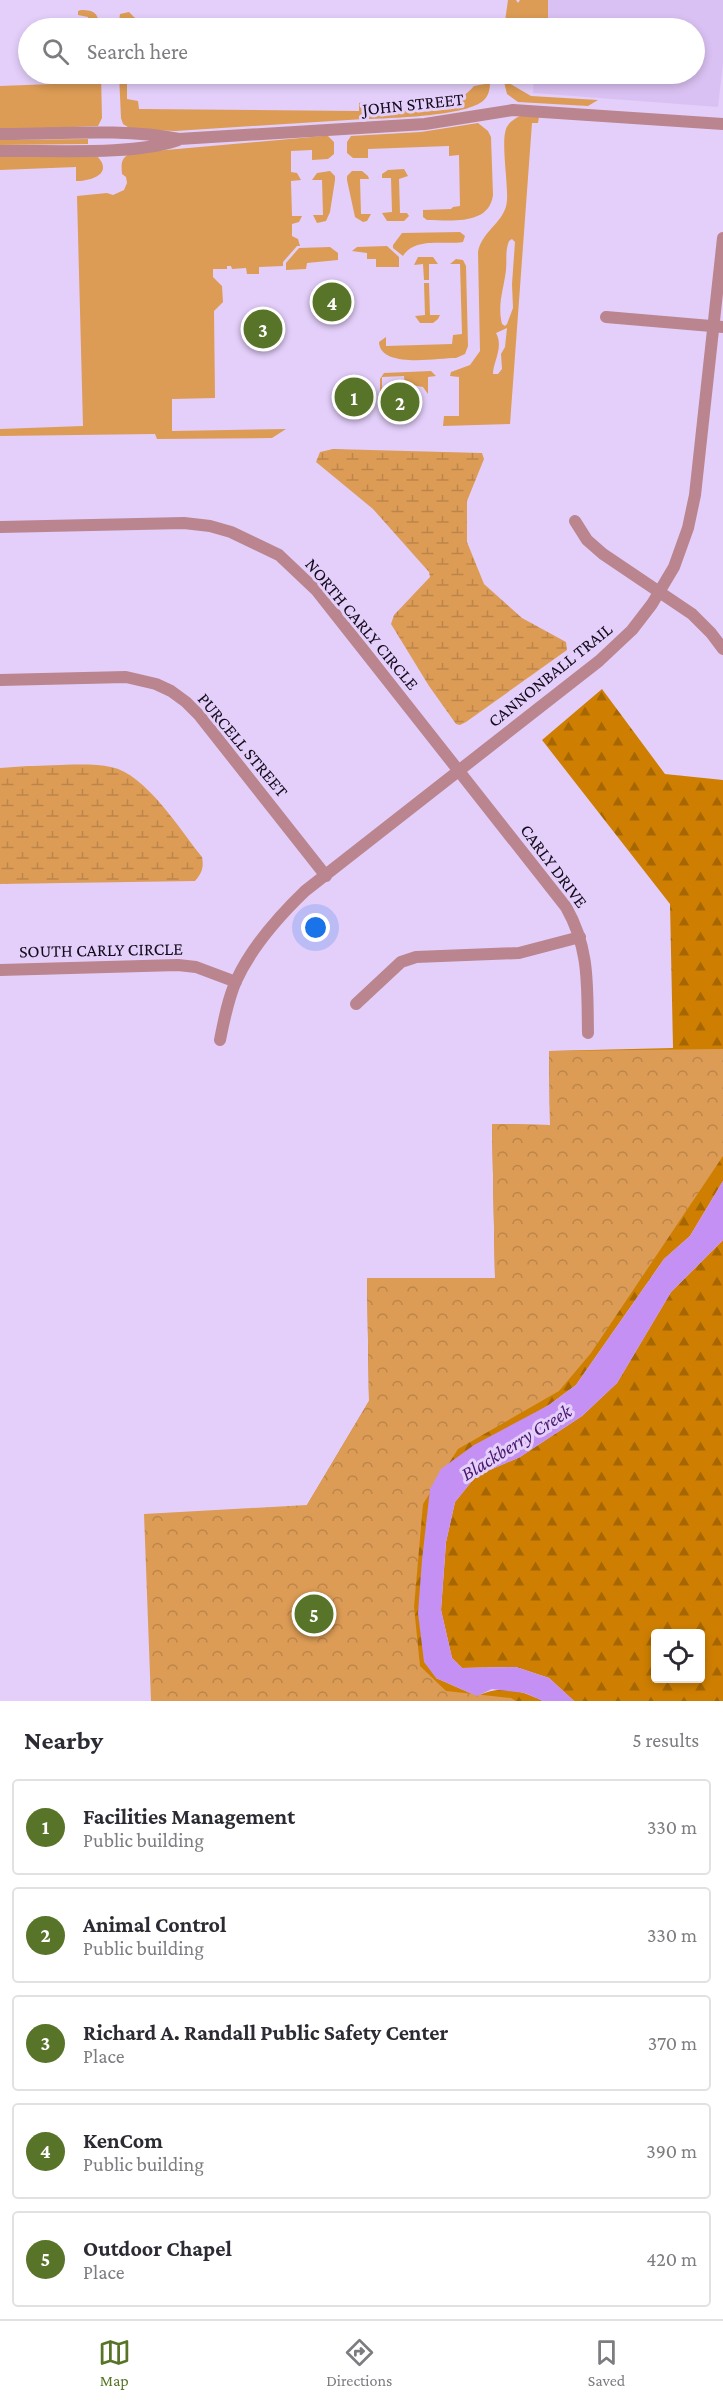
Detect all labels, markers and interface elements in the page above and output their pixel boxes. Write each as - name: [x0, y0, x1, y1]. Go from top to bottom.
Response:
- search box: [18, 18, 705, 84]
- icon: search: [39, 35, 72, 68]
- text: Search here: [87, 39, 188, 64]
- street label: JOHN STREET: [359, 89, 465, 119]
- pin: 4: [312, 280, 352, 324]
- pin: 3: [244, 306, 282, 352]
- pin: 1: [334, 374, 374, 420]
- pin: 2: [380, 380, 420, 424]
- street label: NORTH CARLY CIRCLE: [301, 554, 423, 694]
- street label: CANNONBALL TRAIL: [484, 619, 616, 731]
- street label: PURCELL STREET: [194, 689, 292, 801]
- street label: CARLY DRIVE: [516, 820, 592, 912]
- your location: [301, 913, 330, 942]
- street label: SOUTH CARLY CIRCLE: [19, 939, 183, 961]
- water label: Blackberry Creek: [457, 1399, 577, 1486]
- pin: 5: [294, 1592, 334, 1636]
- map controls: [651, 1629, 705, 1683]
- button: locate: [651, 1629, 705, 1683]
- text: Nearby: [24, 1726, 103, 1755]
- text: 5 results: [632, 1729, 699, 1751]
- text: Facilities Management: [83, 1804, 295, 1829]
- text: 1: [42, 1816, 49, 1838]
- text: 330 m: [647, 1816, 697, 1838]
- text: Public building: [83, 1829, 204, 1851]
- text: Animal Control: [83, 1912, 226, 1937]
- text: 2: [40, 1924, 51, 1946]
- text: 330 m: [647, 1924, 697, 1946]
- text: Public building: [83, 1937, 204, 1959]
- text: Richard A. Randall Public Safety Center: [83, 2020, 448, 2045]
- text: 3: [41, 2032, 50, 2054]
- text: 370 m: [648, 2032, 697, 2054]
- text: Place: [83, 2045, 125, 2067]
- text: KenCom: [83, 2128, 163, 2153]
- text: 4: [40, 2140, 51, 2162]
- text: 390 m: [646, 2140, 697, 2162]
- text: Public building: [83, 2153, 204, 2175]
- text: Outdoor Chapel: [83, 2236, 232, 2261]
- text: 5: [41, 2248, 50, 2270]
- text: 420 m: [646, 2248, 697, 2270]
- text: Place: [83, 2261, 125, 2283]
- tab: Map: [98, 2336, 131, 2389]
- tab: Directions: [326, 2336, 392, 2389]
- tab: Saved: [588, 2336, 625, 2389]

